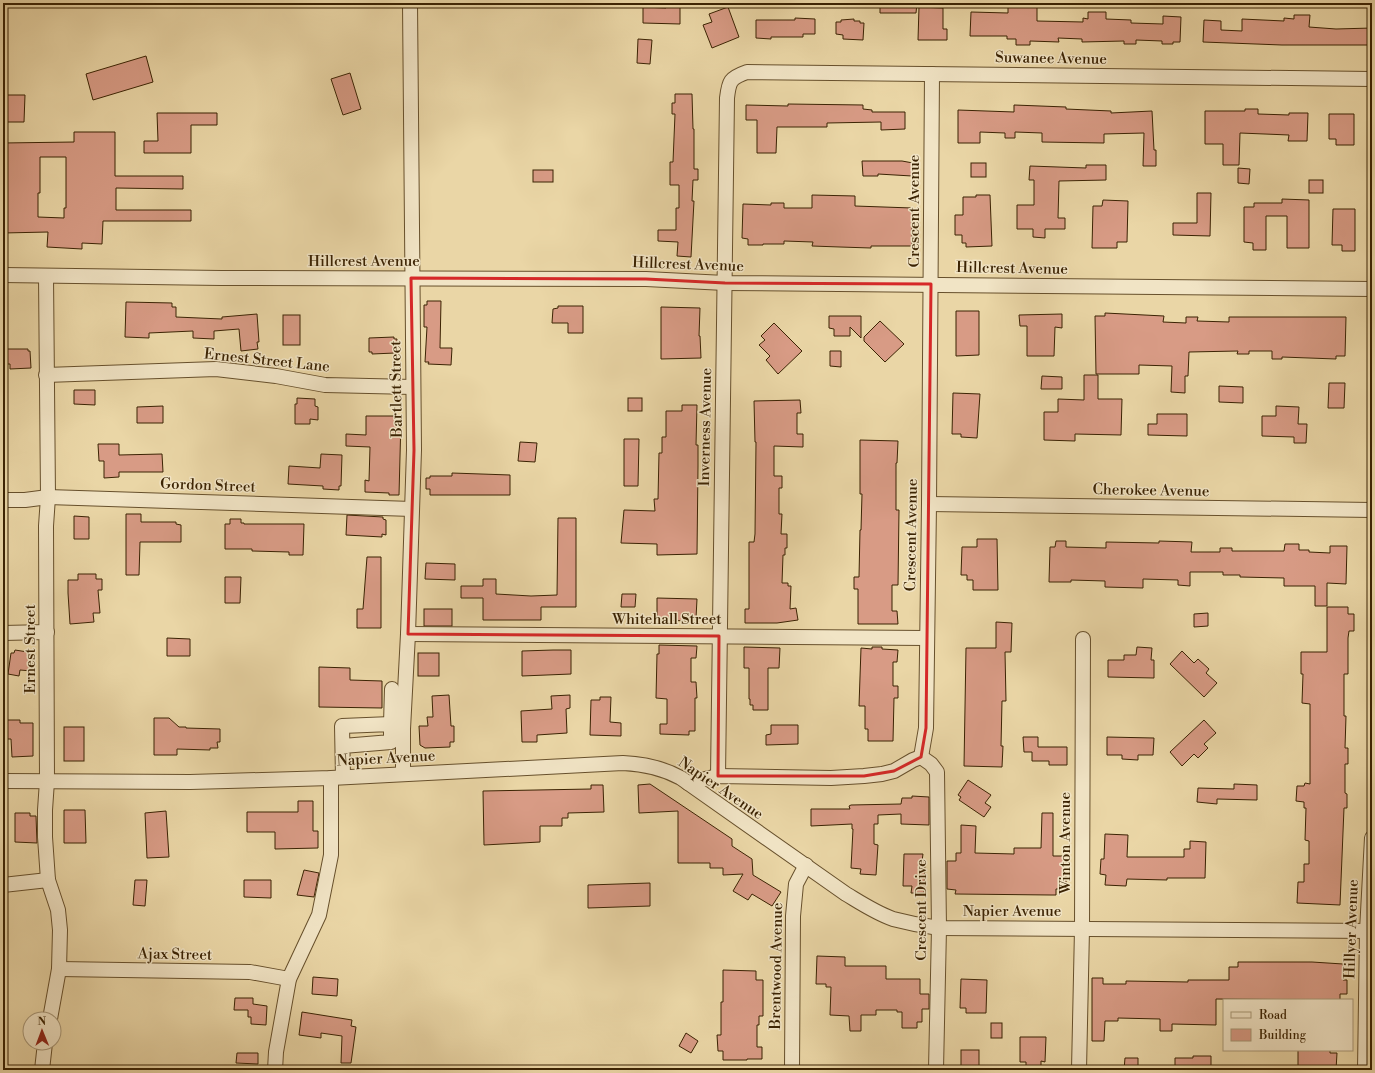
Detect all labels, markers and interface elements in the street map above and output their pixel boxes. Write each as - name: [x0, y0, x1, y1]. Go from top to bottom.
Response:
- street label: Suwanee Avenue: [995, 48, 1107, 69]
- street label: Crescent Avenue: [905, 155, 924, 267]
- street label: Hillcrest Avenue: [308, 252, 420, 271]
- street label: Hillcrest Avenue: [632, 253, 744, 276]
- street label: Hillcrest Avenue: [956, 258, 1068, 279]
- street label: Bartlett Street: [386, 340, 407, 439]
- street label: Ernest Street Lane: [203, 344, 331, 377]
- street label: Inverness Avenue: [695, 368, 716, 486]
- street label: Gordon Street: [160, 474, 257, 497]
- street label: Crescent Avenue: [901, 478, 922, 592]
- street label: Cherokee Avenue: [1092, 480, 1210, 501]
- street label: Ernest Street: [21, 604, 40, 694]
- street label: Whitehall Street: [611, 610, 722, 629]
- street label: Napier Avenue: [336, 746, 436, 771]
- street label: Napier Avenue: [674, 753, 767, 824]
- street label: Winton Avenue: [1056, 792, 1075, 895]
- street label: Crescent Drive: [912, 859, 931, 961]
- street label: Hillyer Avenue: [1340, 879, 1363, 979]
- street label: Brentwood Avenue: [766, 902, 787, 1031]
- street label: Napier Avenue: [963, 902, 1061, 921]
- street label: Ajax Street: [137, 944, 213, 965]
- legend: [1223, 999, 1353, 1051]
- text: Road: [1259, 1008, 1287, 1023]
- north arrow: [22, 1011, 62, 1051]
- text: N: [37, 1015, 47, 1029]
- text: Building: [1258, 1028, 1307, 1043]

